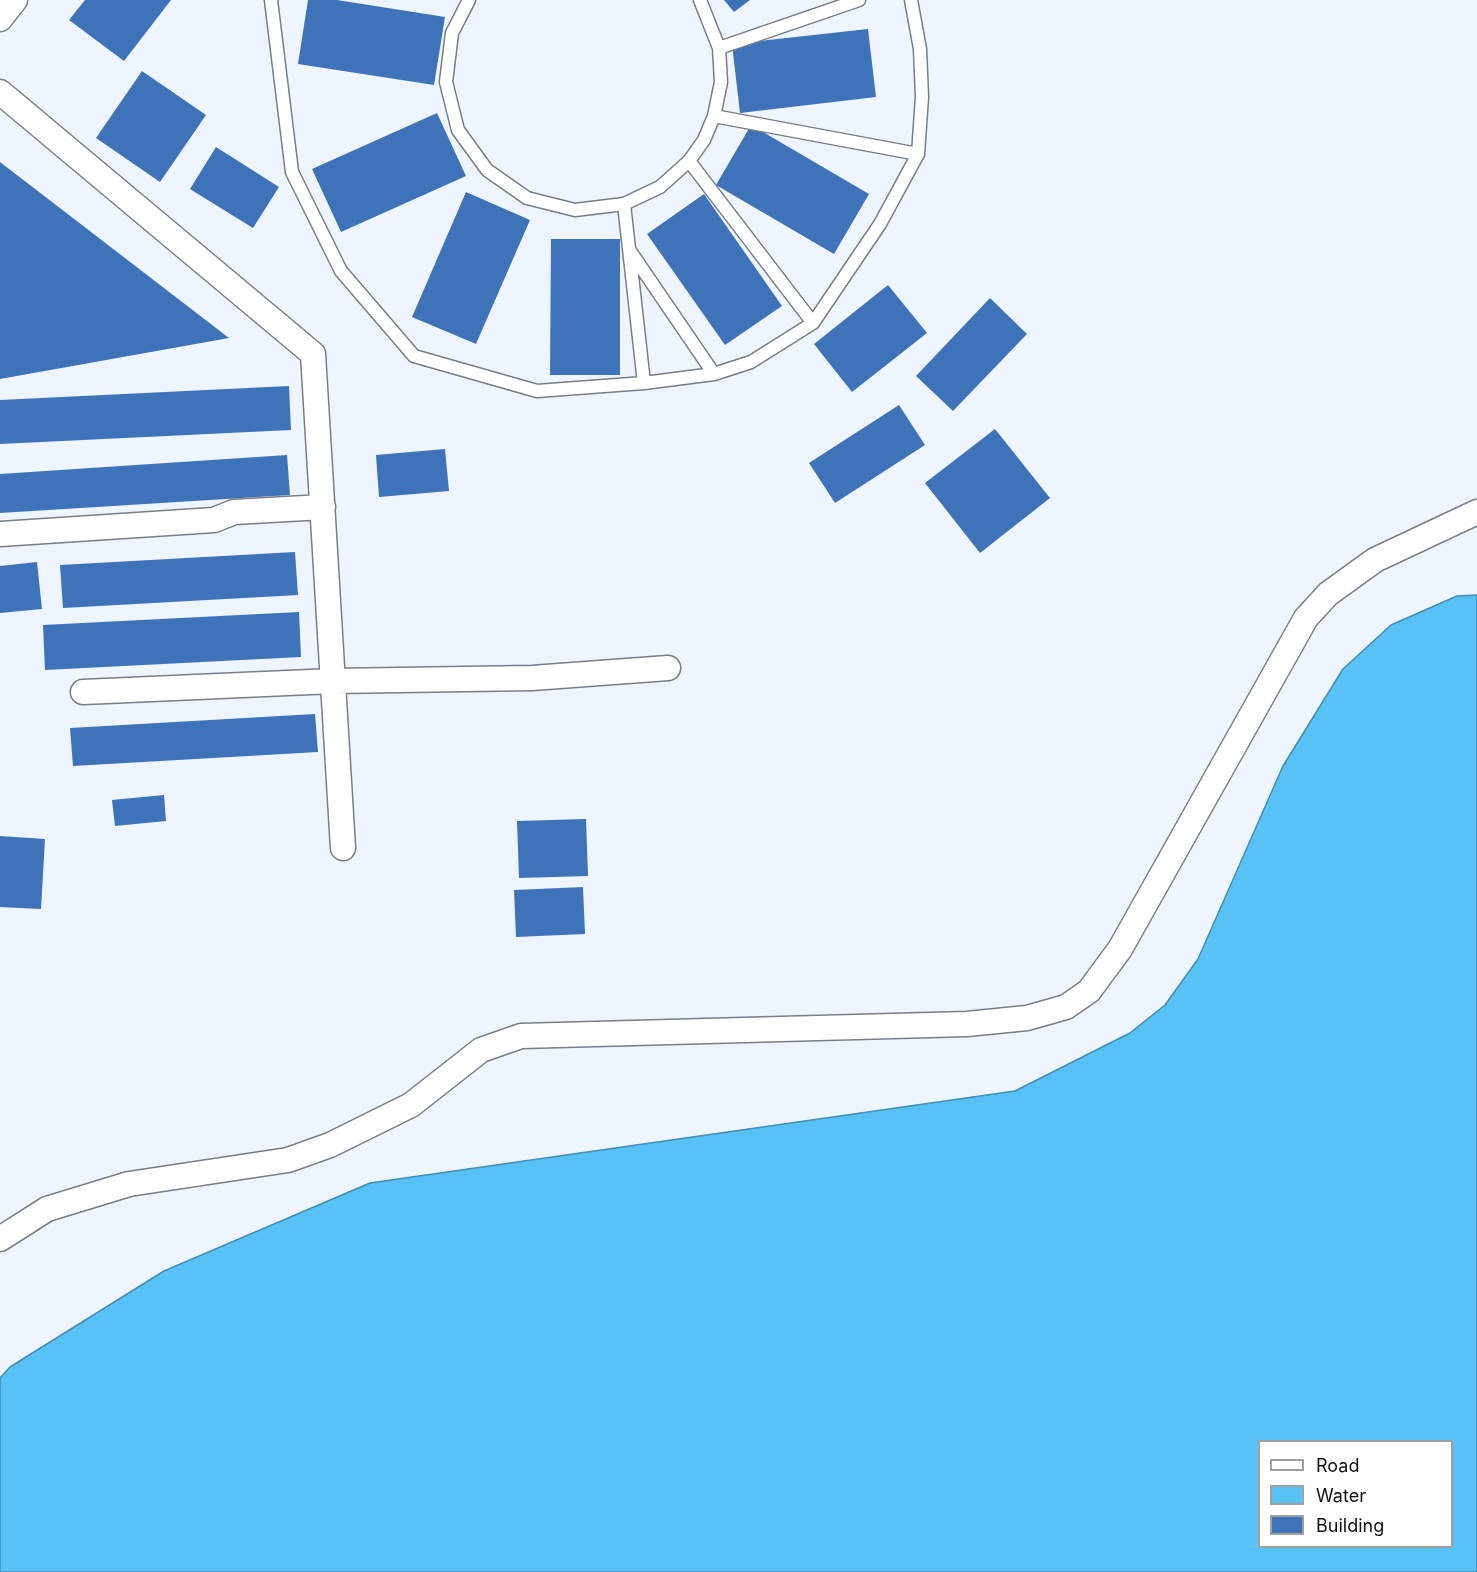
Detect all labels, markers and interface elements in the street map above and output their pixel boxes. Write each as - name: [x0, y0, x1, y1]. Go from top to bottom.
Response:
- legend: [1258, 1440, 1453, 1548]
- text: Road: [1316, 1455, 1359, 1476]
- text: Water: [1316, 1485, 1366, 1506]
- text: Building: [1316, 1515, 1384, 1536]

